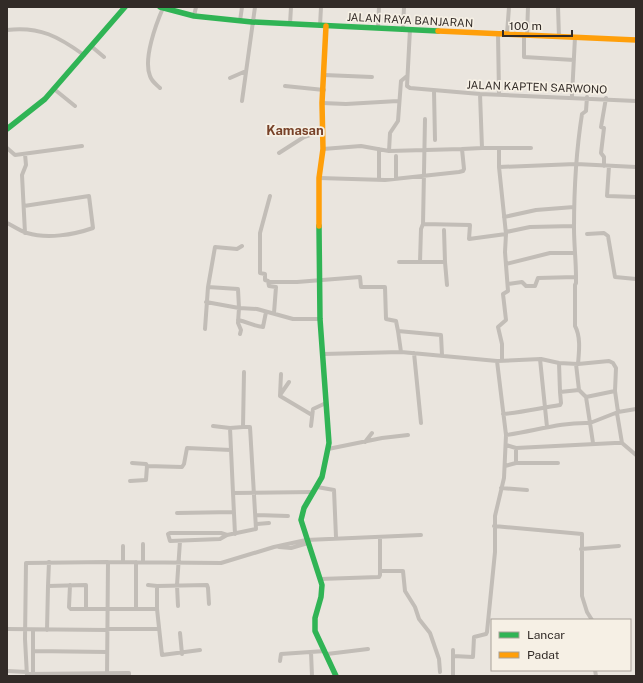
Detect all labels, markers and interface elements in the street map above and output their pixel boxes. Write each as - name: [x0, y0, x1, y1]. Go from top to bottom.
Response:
- street label: JALAN RAYA BANJARAN: [347, 11, 473, 29]
- scale bar: [503, 12, 572, 38]
- text: 100 m: [509, 19, 542, 33]
- street label: JALAN KAPTEN SARWONO: [466, 79, 608, 95]
- district label: Kamasan: [266, 123, 324, 138]
- legend: [491, 619, 631, 671]
- text: Lancar: [527, 628, 565, 642]
- text: Padat: [527, 648, 560, 662]

